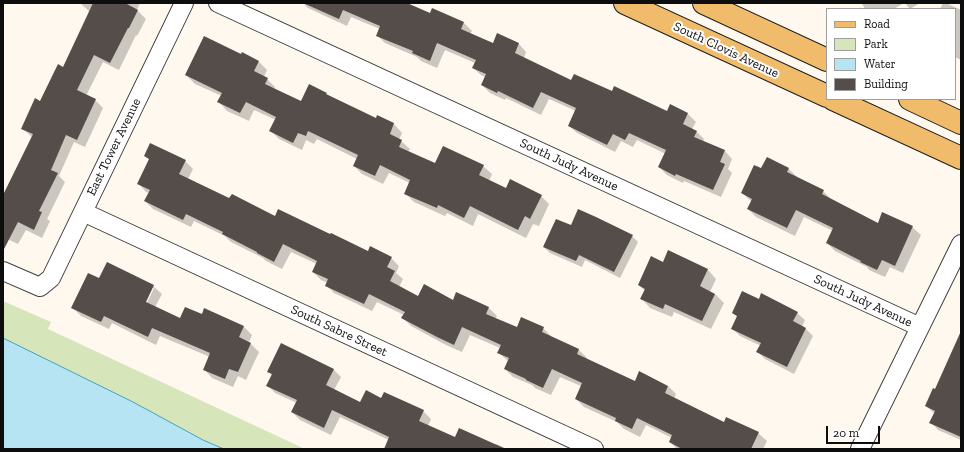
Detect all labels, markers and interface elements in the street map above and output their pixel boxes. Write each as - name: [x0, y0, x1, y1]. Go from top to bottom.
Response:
- legend: [826, 8, 956, 100]
- text: Road: [864, 17, 890, 31]
- street label: South Clovis Avenue: [671, 19, 781, 81]
- text: Park: [864, 37, 888, 51]
- text: Water: [864, 57, 896, 71]
- text: Building: [864, 77, 908, 91]
- street label: East Tower Avenue: [84, 96, 144, 198]
- street label: South Judy Avenue: [517, 135, 621, 195]
- street label: South Judy Avenue: [811, 271, 915, 331]
- street label: South Sabre Street: [288, 302, 390, 360]
- scale bar: [828, 418, 882, 444]
- text: 20 m: [833, 426, 859, 440]

